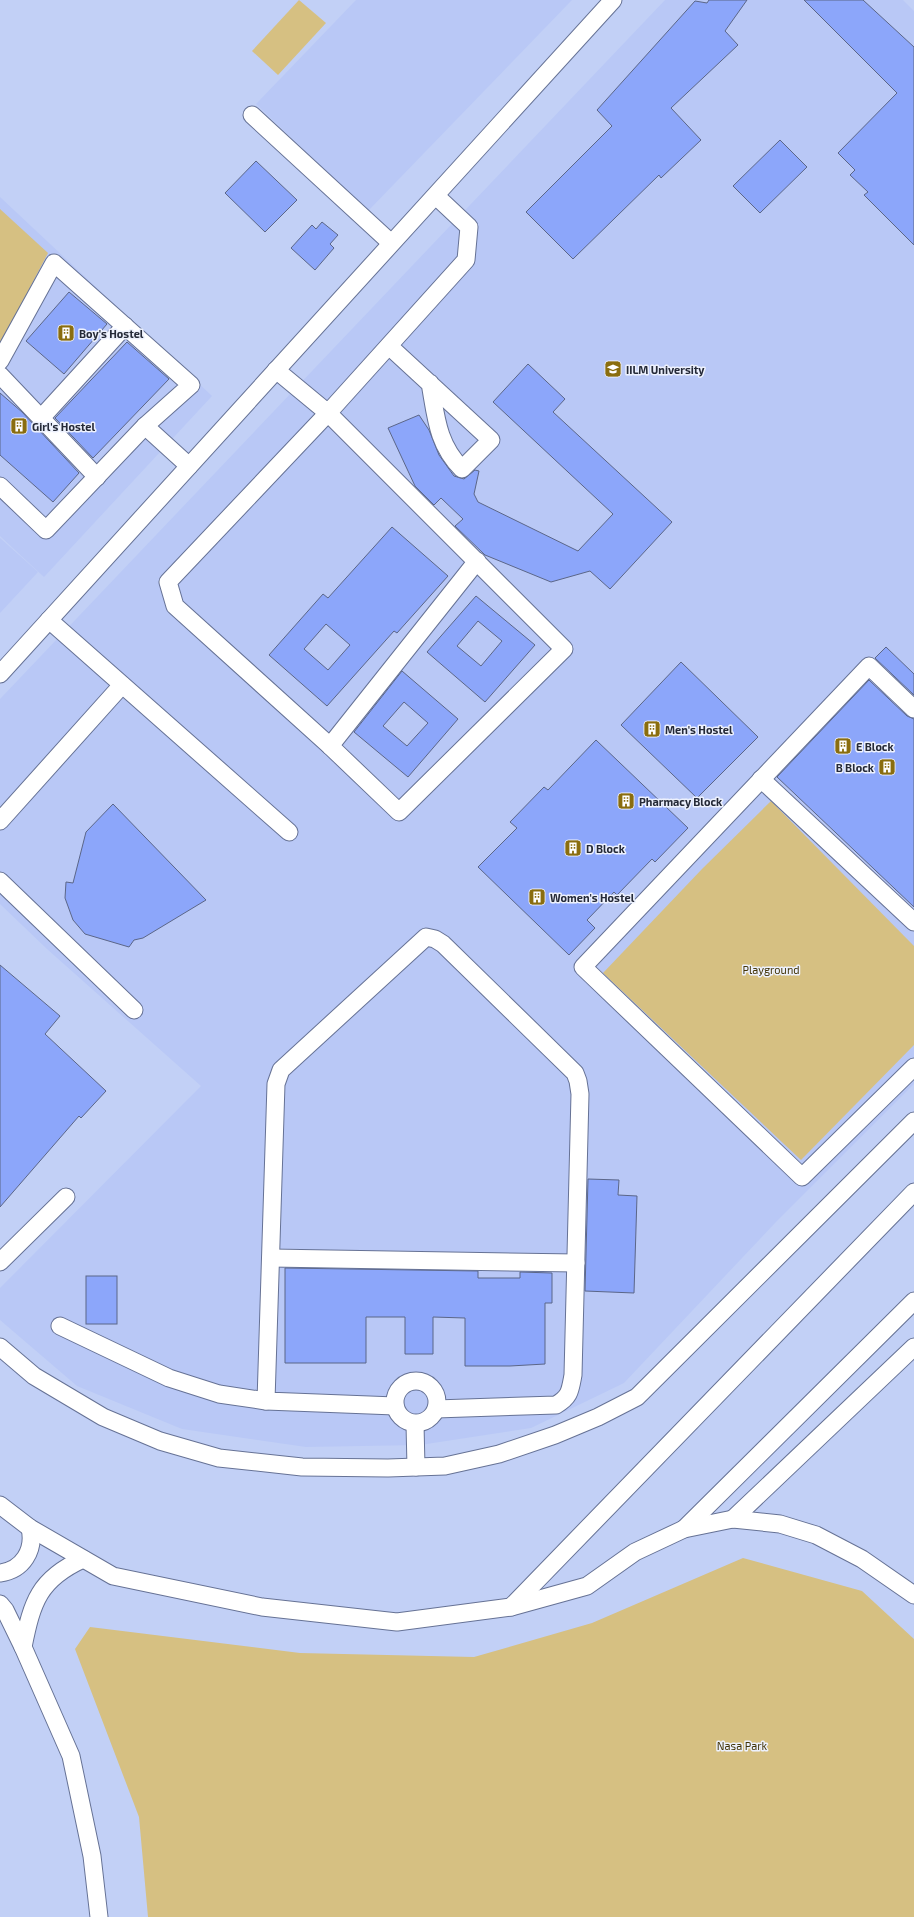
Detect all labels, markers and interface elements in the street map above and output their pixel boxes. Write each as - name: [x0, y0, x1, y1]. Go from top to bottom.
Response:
- building icon: Boy's Hostel: [56, 323, 76, 343]
- place label: Boy's Hostel: [79, 327, 144, 341]
- school or university icon: IILM University: [603, 359, 623, 379]
- place label: IILM University: [626, 363, 705, 377]
- building icon: Girl's Hostel: [9, 416, 29, 436]
- place label: Girl's Hostel: [32, 420, 95, 433]
- building icon: Men's Hostel: [642, 719, 662, 739]
- place label: Men's Hostel: [665, 723, 733, 736]
- building icon: E Block: [833, 736, 853, 756]
- place label: E Block: [856, 740, 894, 753]
- building icon: B Block: [877, 757, 897, 777]
- place label: B Block: [836, 761, 875, 774]
- building icon: Pharmacy Block: [616, 791, 636, 811]
- place label: Pharmacy Block: [639, 795, 723, 809]
- building icon: D Block: [563, 838, 583, 858]
- place label: D Block: [586, 842, 626, 855]
- building icon: Women's Hostel: [527, 887, 547, 907]
- place label: Women's Hostel: [550, 891, 635, 904]
- park label: Playground: [742, 963, 800, 976]
- park label: Nasa Park: [717, 1739, 768, 1752]

